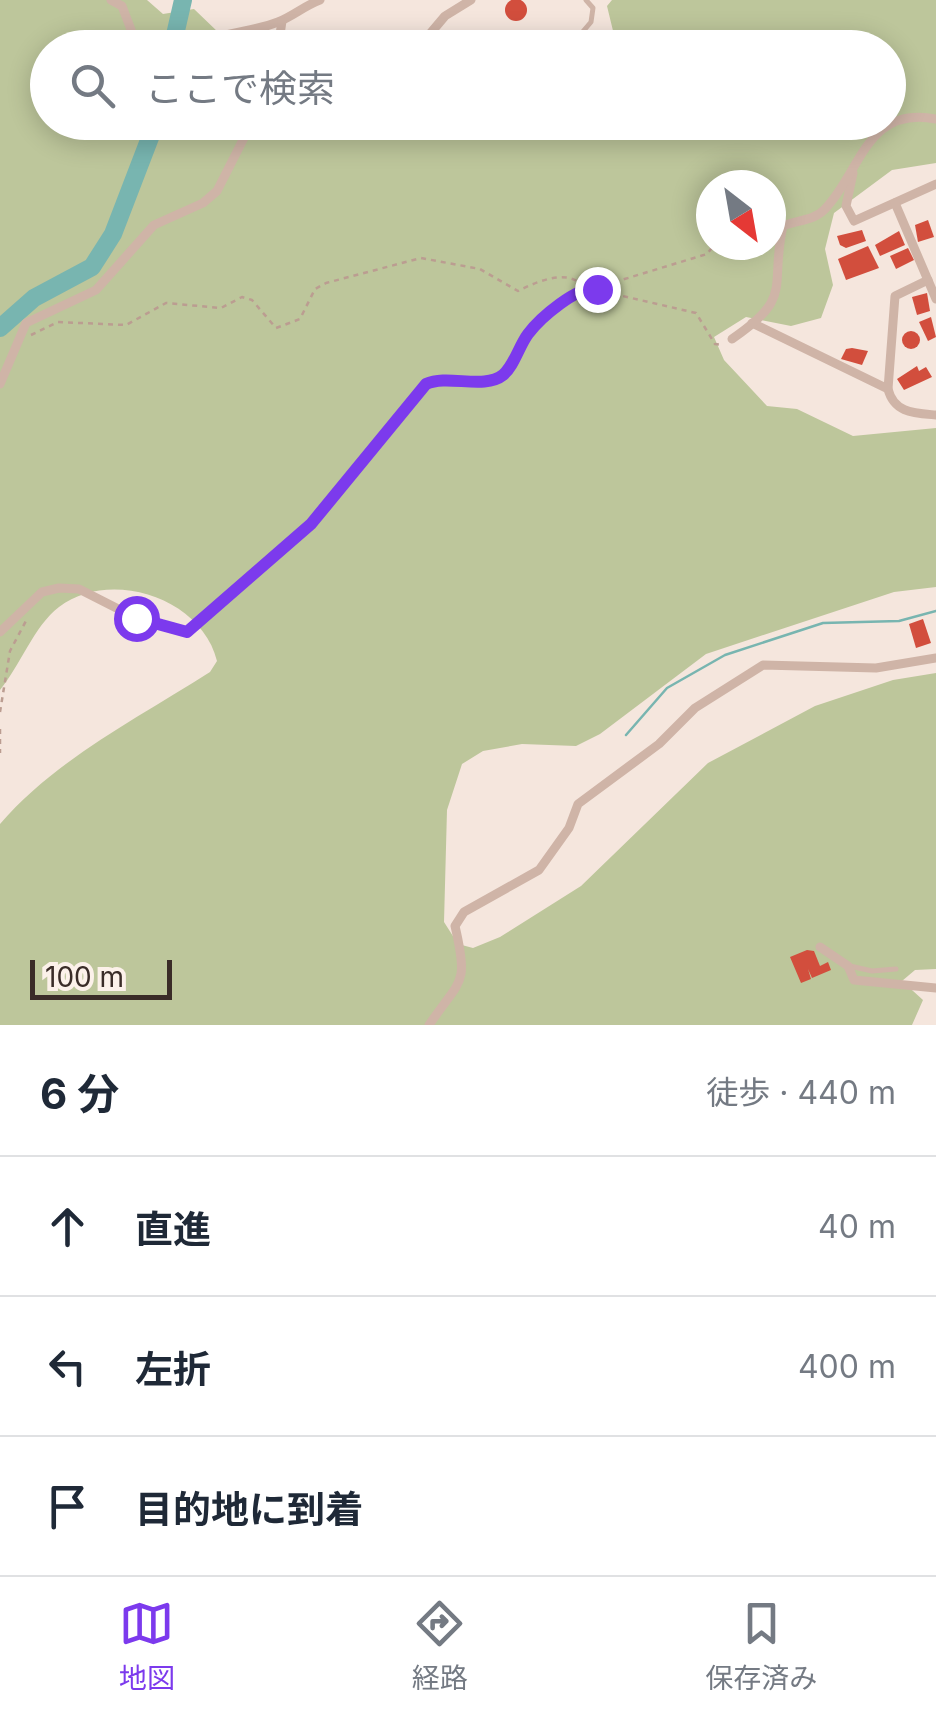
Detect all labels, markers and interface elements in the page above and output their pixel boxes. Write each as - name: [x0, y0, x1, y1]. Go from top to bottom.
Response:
- search box: [30, 30, 906, 140]
- icon: search: [65, 58, 120, 113]
- text: ここで検索: [145, 65, 335, 111]
- north arrow: [696, 170, 786, 260]
- route end: [575, 267, 621, 313]
- route start: [114, 596, 160, 642]
- scale bar: [30, 955, 172, 1000]
- text: 100 m: [45, 960, 124, 994]
- text: 6 分: [40, 1068, 119, 1119]
- text: 徒歩 · 440 m: [706, 1073, 896, 1112]
- icon: ahead: [40, 1199, 95, 1254]
- text: 直進: [135, 1206, 211, 1252]
- text: 40 m: [818, 1207, 896, 1246]
- icon: left: [40, 1339, 95, 1394]
- text: 左折: [135, 1346, 211, 1392]
- text: 400 m: [798, 1347, 896, 1386]
- icon: arrive: [40, 1479, 95, 1534]
- text: 目的地に到着: [135, 1486, 363, 1532]
- tab: 地図: [119, 1596, 175, 1696]
- tab: 経路: [412, 1596, 468, 1696]
- tab: 保存済み: [705, 1596, 817, 1696]

